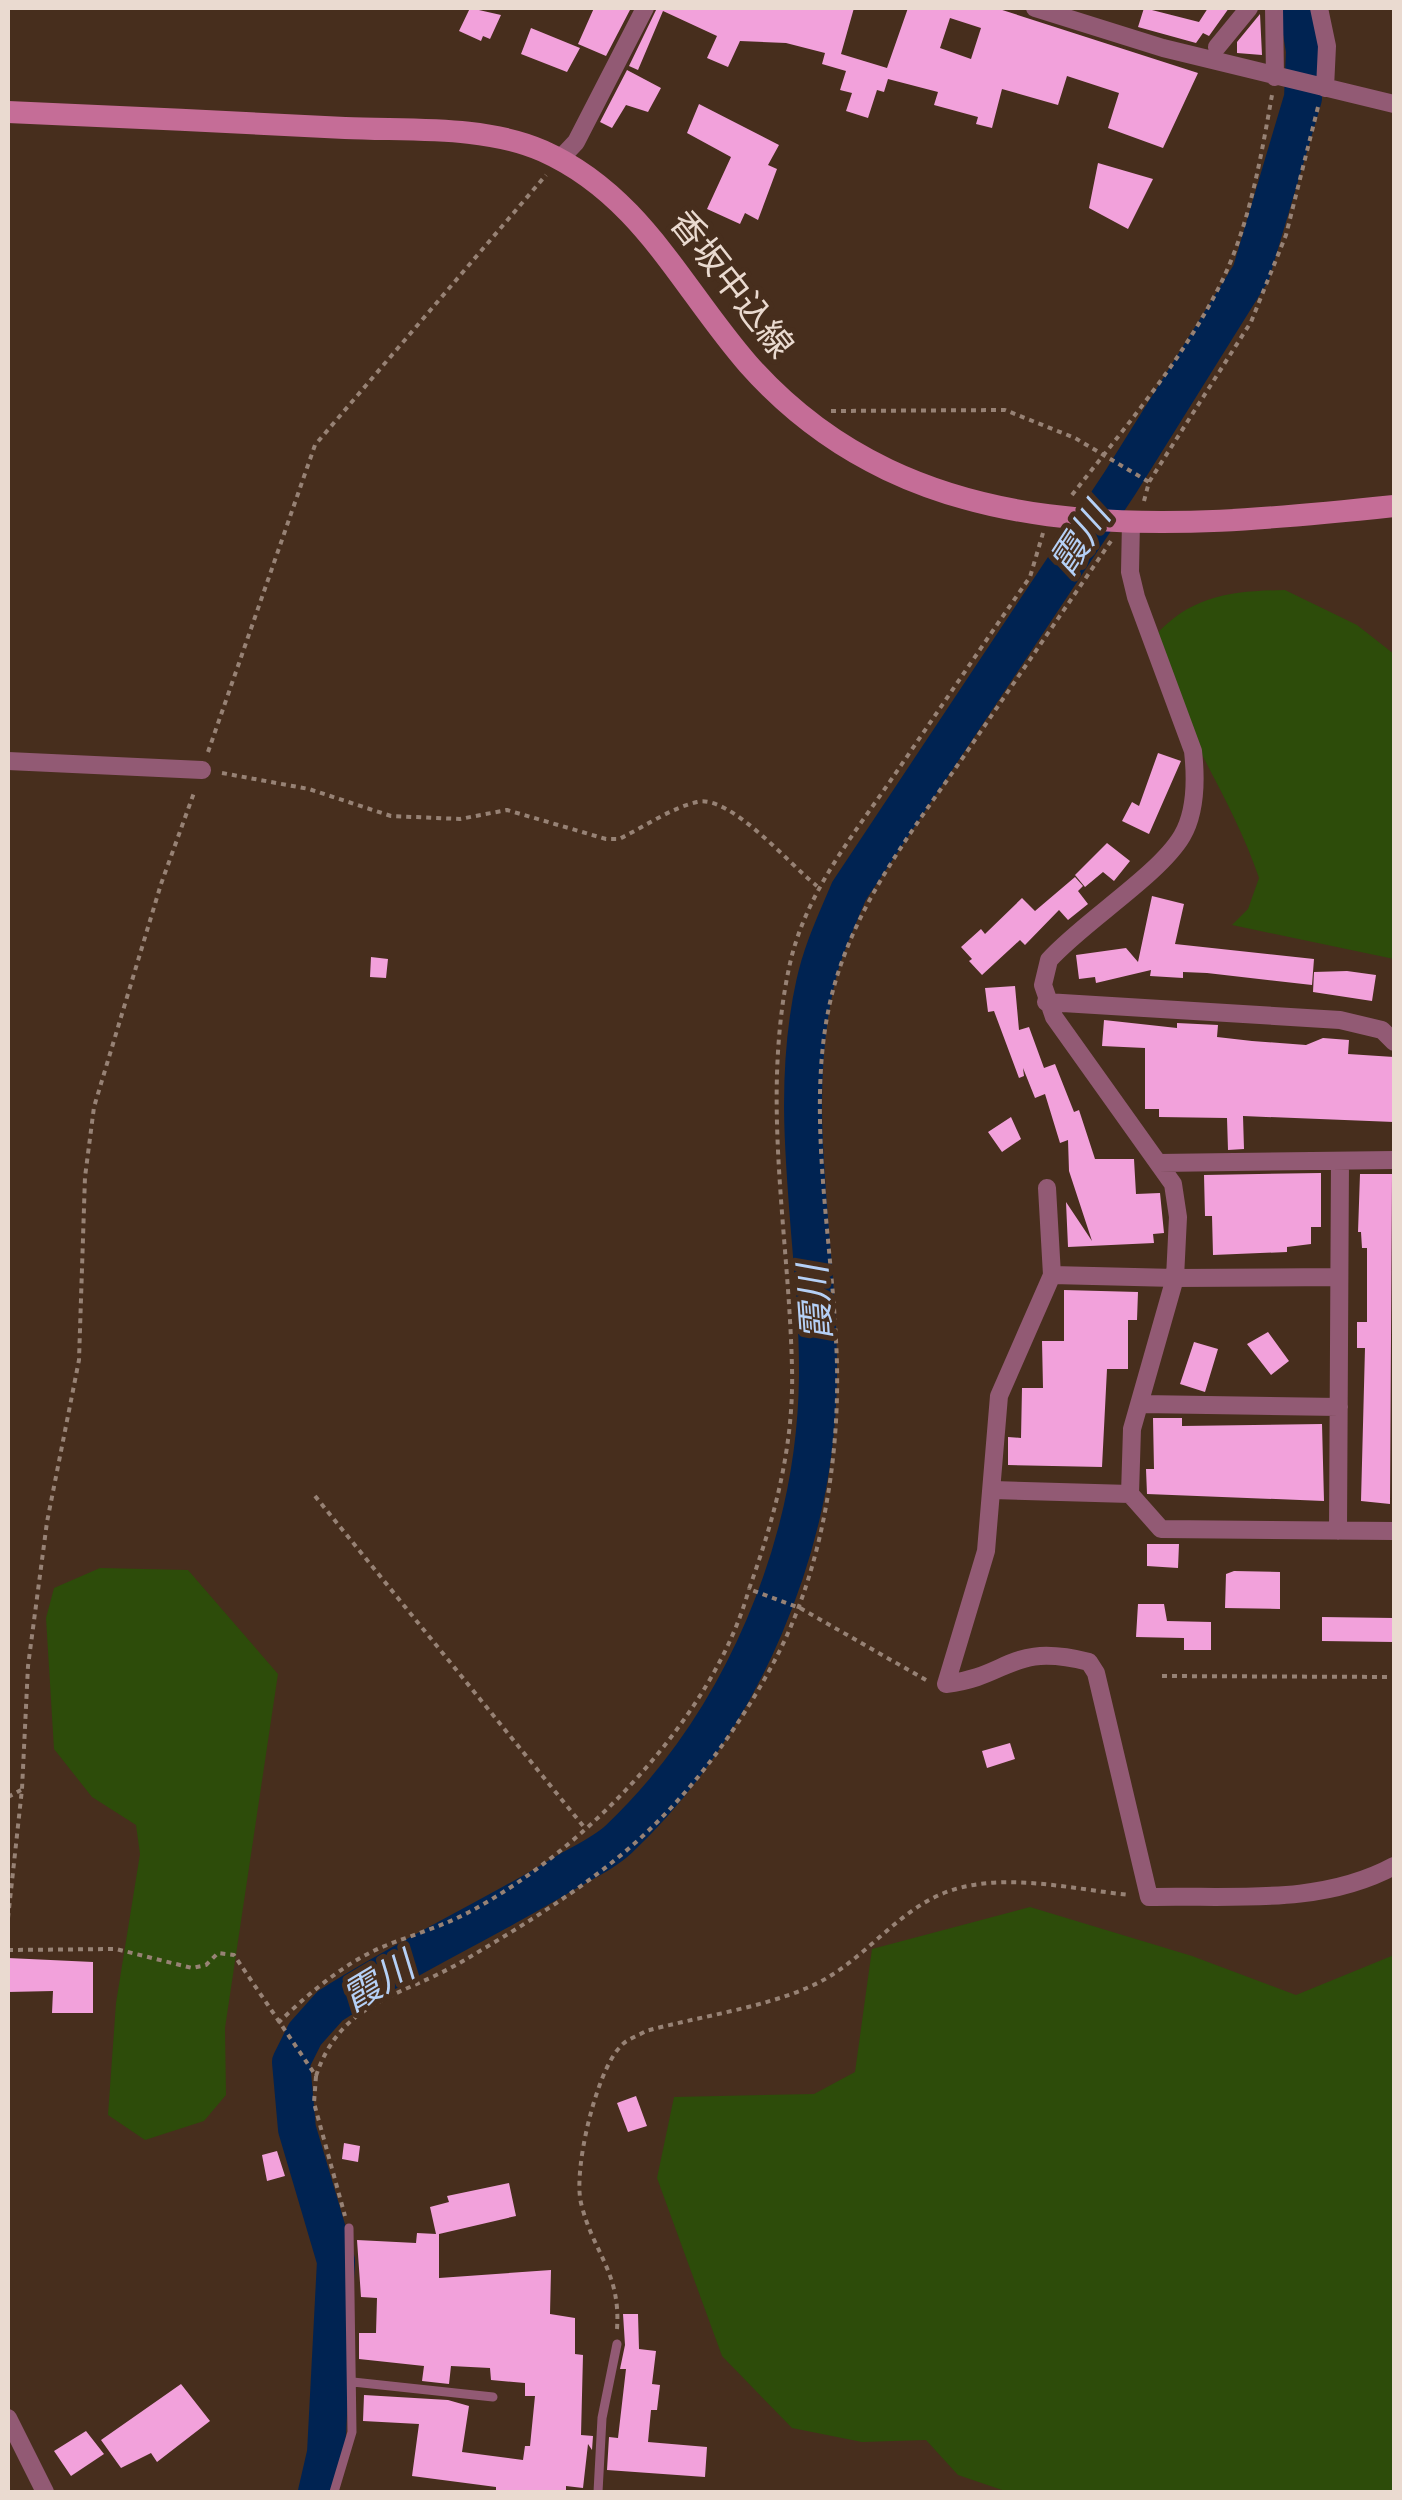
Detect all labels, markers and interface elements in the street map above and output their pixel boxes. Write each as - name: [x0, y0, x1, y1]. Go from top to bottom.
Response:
- street label: 香坂中込線: [661, 200, 805, 366]
- water label: 霞川: [1035, 489, 1123, 584]
- water label: 霞川: [784, 1259, 842, 1343]
- water label: 霞川: [331, 1936, 426, 2022]

